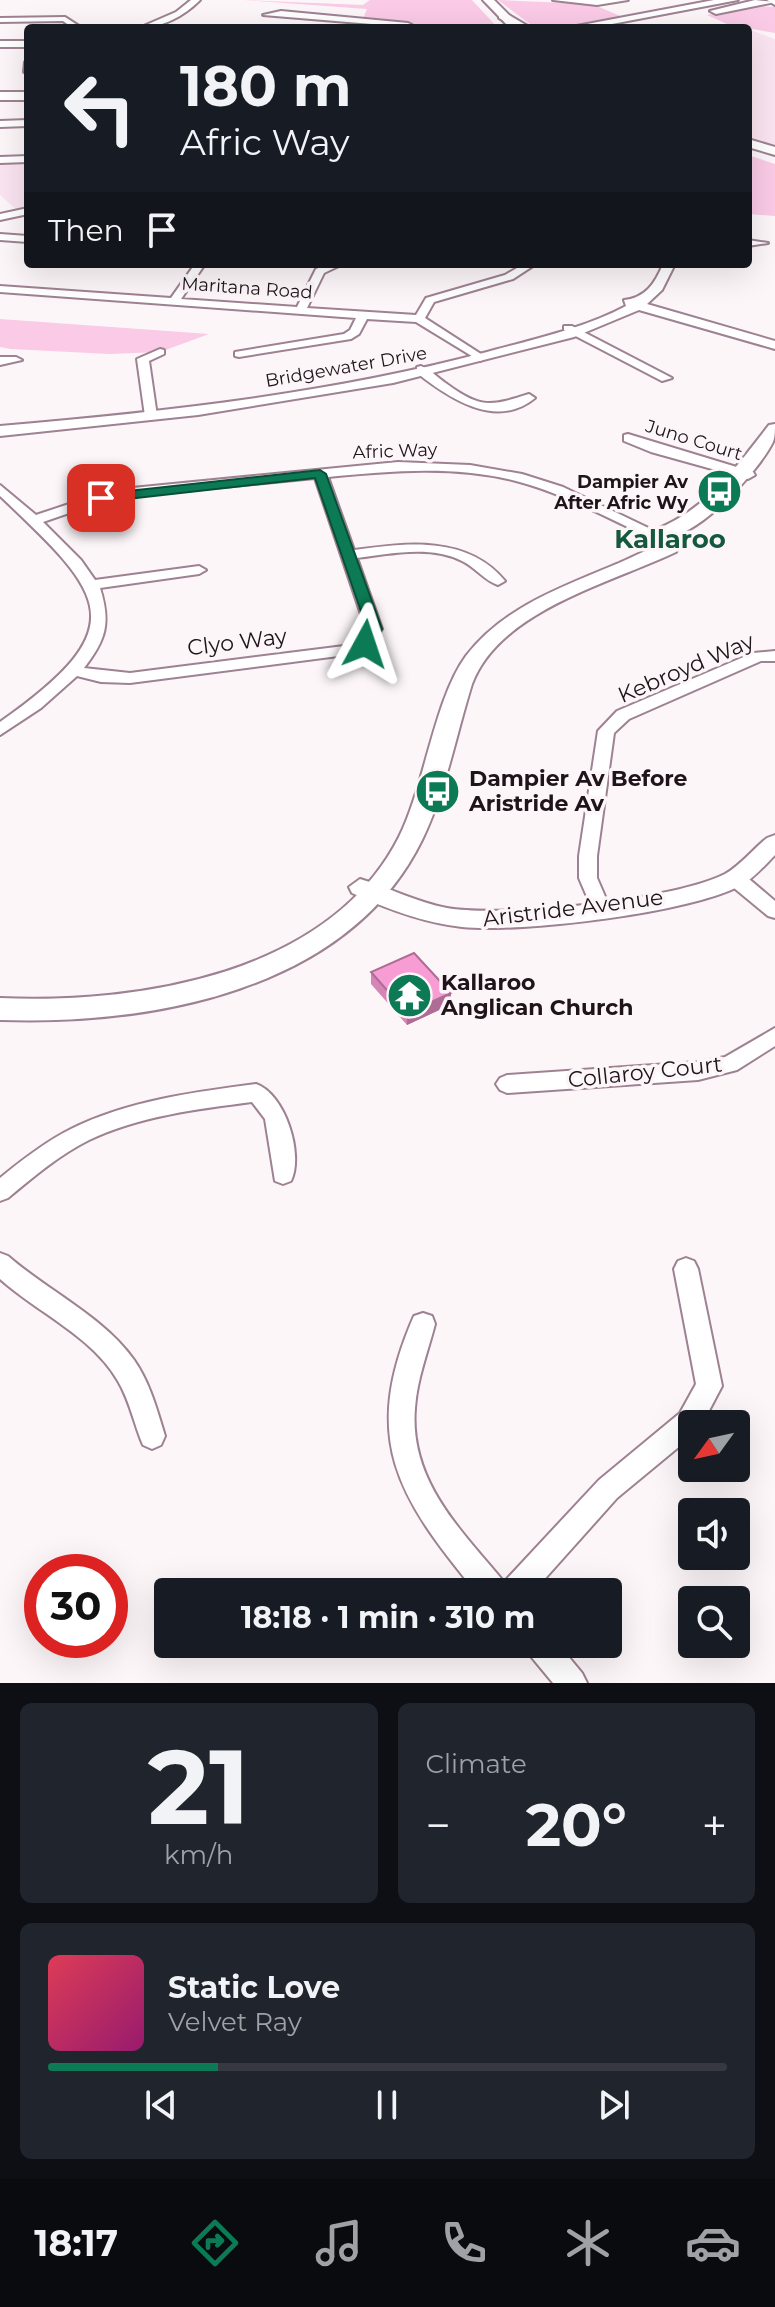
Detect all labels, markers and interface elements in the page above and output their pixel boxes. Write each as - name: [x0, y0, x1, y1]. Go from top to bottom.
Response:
- text: 180 m: [180, 52, 352, 120]
- icon: left: [48, 56, 152, 160]
- text: Afric Way: [180, 120, 350, 164]
- icon: arrive: [140, 208, 184, 252]
- text: Then: [48, 212, 124, 249]
- street label: Maritana Road: [181, 272, 313, 304]
- street label: Bridgewater Drive: [263, 342, 429, 392]
- street label: Juno Court: [642, 415, 745, 465]
- street label: Afric Way: [352, 439, 438, 463]
- pin: [67, 464, 135, 532]
- bus stop icon: Dampier Av After Afric Wy: [695, 468, 743, 516]
- place label: Dampier Av After Afric Wy: [553, 471, 688, 514]
- icon: arrive: [79, 476, 123, 520]
- district label: Kallaroo: [614, 523, 726, 555]
- position arrow: [323, 602, 407, 686]
- street label: Clyo Way: [186, 622, 288, 662]
- street label: Kebroyd Way: [614, 627, 758, 709]
- place label: Dampier Av Before Aristride Av: [468, 765, 688, 817]
- bus stop icon: Dampier Av Before Aristride Av: [414, 767, 462, 815]
- street label: Aristride Avenue: [481, 884, 665, 932]
- place label: Kallaroo Anglican Church: [440, 969, 633, 1021]
- temple icon: Kallaroo Anglican Church: [386, 971, 434, 1019]
- street label: Collaroy Court: [566, 1050, 724, 1094]
- north arrow: [678, 1410, 750, 1482]
- map controls: [678, 1410, 750, 1658]
- button: sound: [678, 1498, 750, 1570]
- speed limit sign: 30: [24, 1554, 128, 1658]
- button: search: [678, 1586, 750, 1658]
- text: 18:18 · 1 min · 310 m: [241, 1599, 535, 1636]
- text: 21: [148, 1723, 250, 1850]
- text: Climate: [426, 1748, 527, 1780]
- text: 20°: [526, 1788, 627, 1861]
- text: −: [426, 1798, 451, 1852]
- text: +: [702, 1798, 727, 1852]
- text: km/h: [164, 1839, 233, 1871]
- text: Static Love: [168, 1969, 340, 2006]
- text: Velvet Ray: [168, 2006, 302, 2038]
- icon: previous: [139, 2083, 183, 2127]
- icon: pause: [365, 2083, 409, 2127]
- icon: next: [592, 2083, 636, 2127]
- icon: directions: [187, 2215, 243, 2271]
- icon: music: [311, 2215, 367, 2271]
- icon: phone: [436, 2215, 492, 2271]
- icon: climate: [560, 2215, 616, 2271]
- icon: car: [685, 2215, 741, 2271]
- text: 18:17: [34, 2221, 118, 2265]

